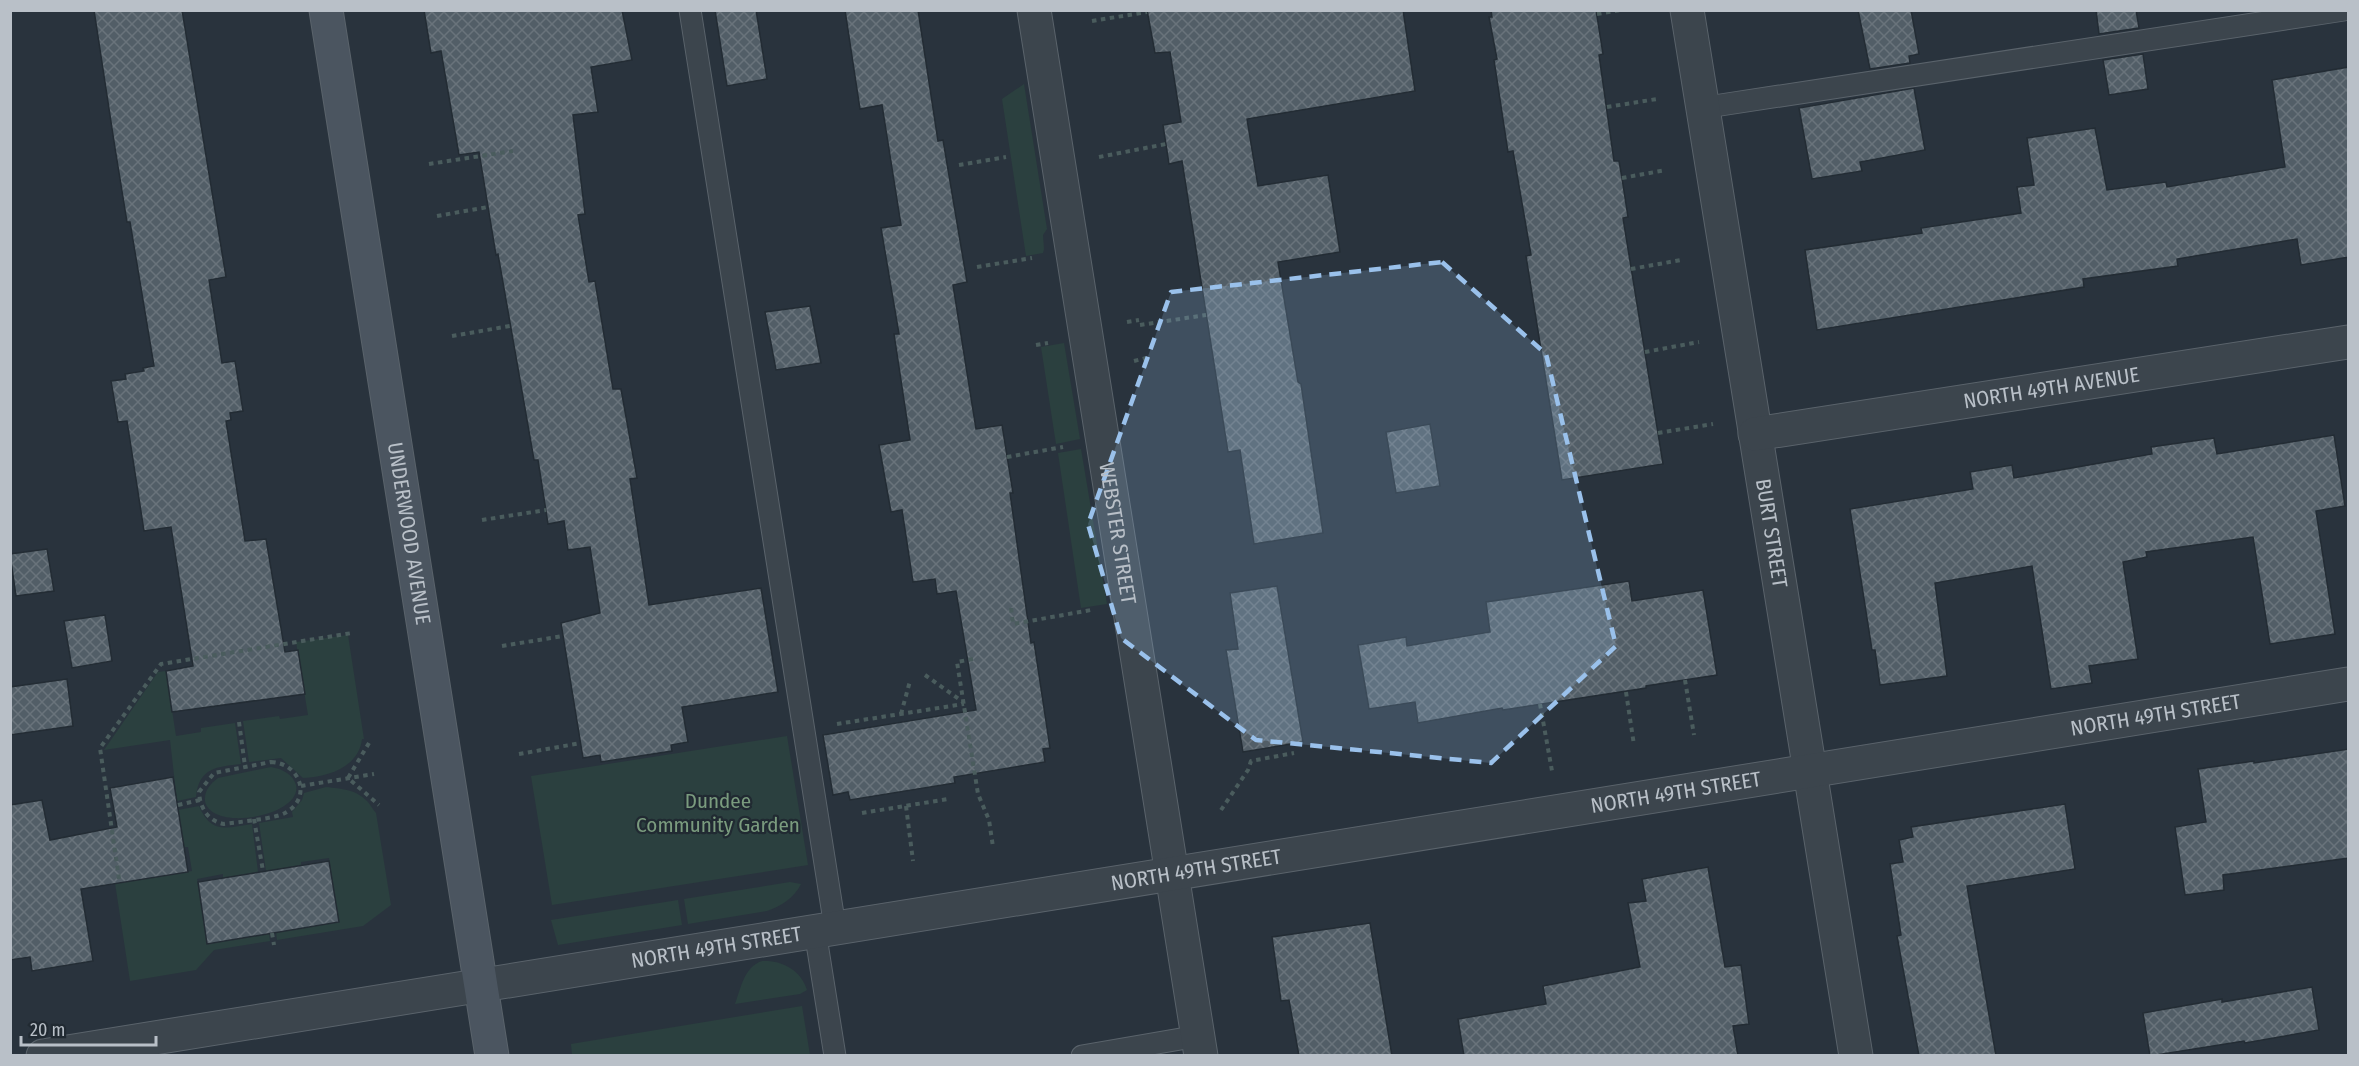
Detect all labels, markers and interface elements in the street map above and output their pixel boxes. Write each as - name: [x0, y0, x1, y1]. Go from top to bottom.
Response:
- street label: NORTH 49TH AVENUE: [1962, 362, 2141, 414]
- street label: UNDERWOOD AVENUE: [382, 440, 436, 627]
- street label: WEBSTER STREET: [1093, 461, 1142, 606]
- street label: BURT STREET: [1750, 477, 1793, 590]
- street label: NORTH 49TH STREET: [2069, 688, 2243, 742]
- street label: NORTH 49TH STREET: [1589, 766, 1763, 819]
- park label: Dundee Community Garden: [636, 788, 800, 838]
- street label: NORTH 49TH STREET: [1109, 843, 1283, 896]
- street label: NORTH 49TH STREET: [629, 921, 804, 974]
- scale bar: [21, 1009, 156, 1047]
- text: 20 m: [30, 1019, 65, 1041]

